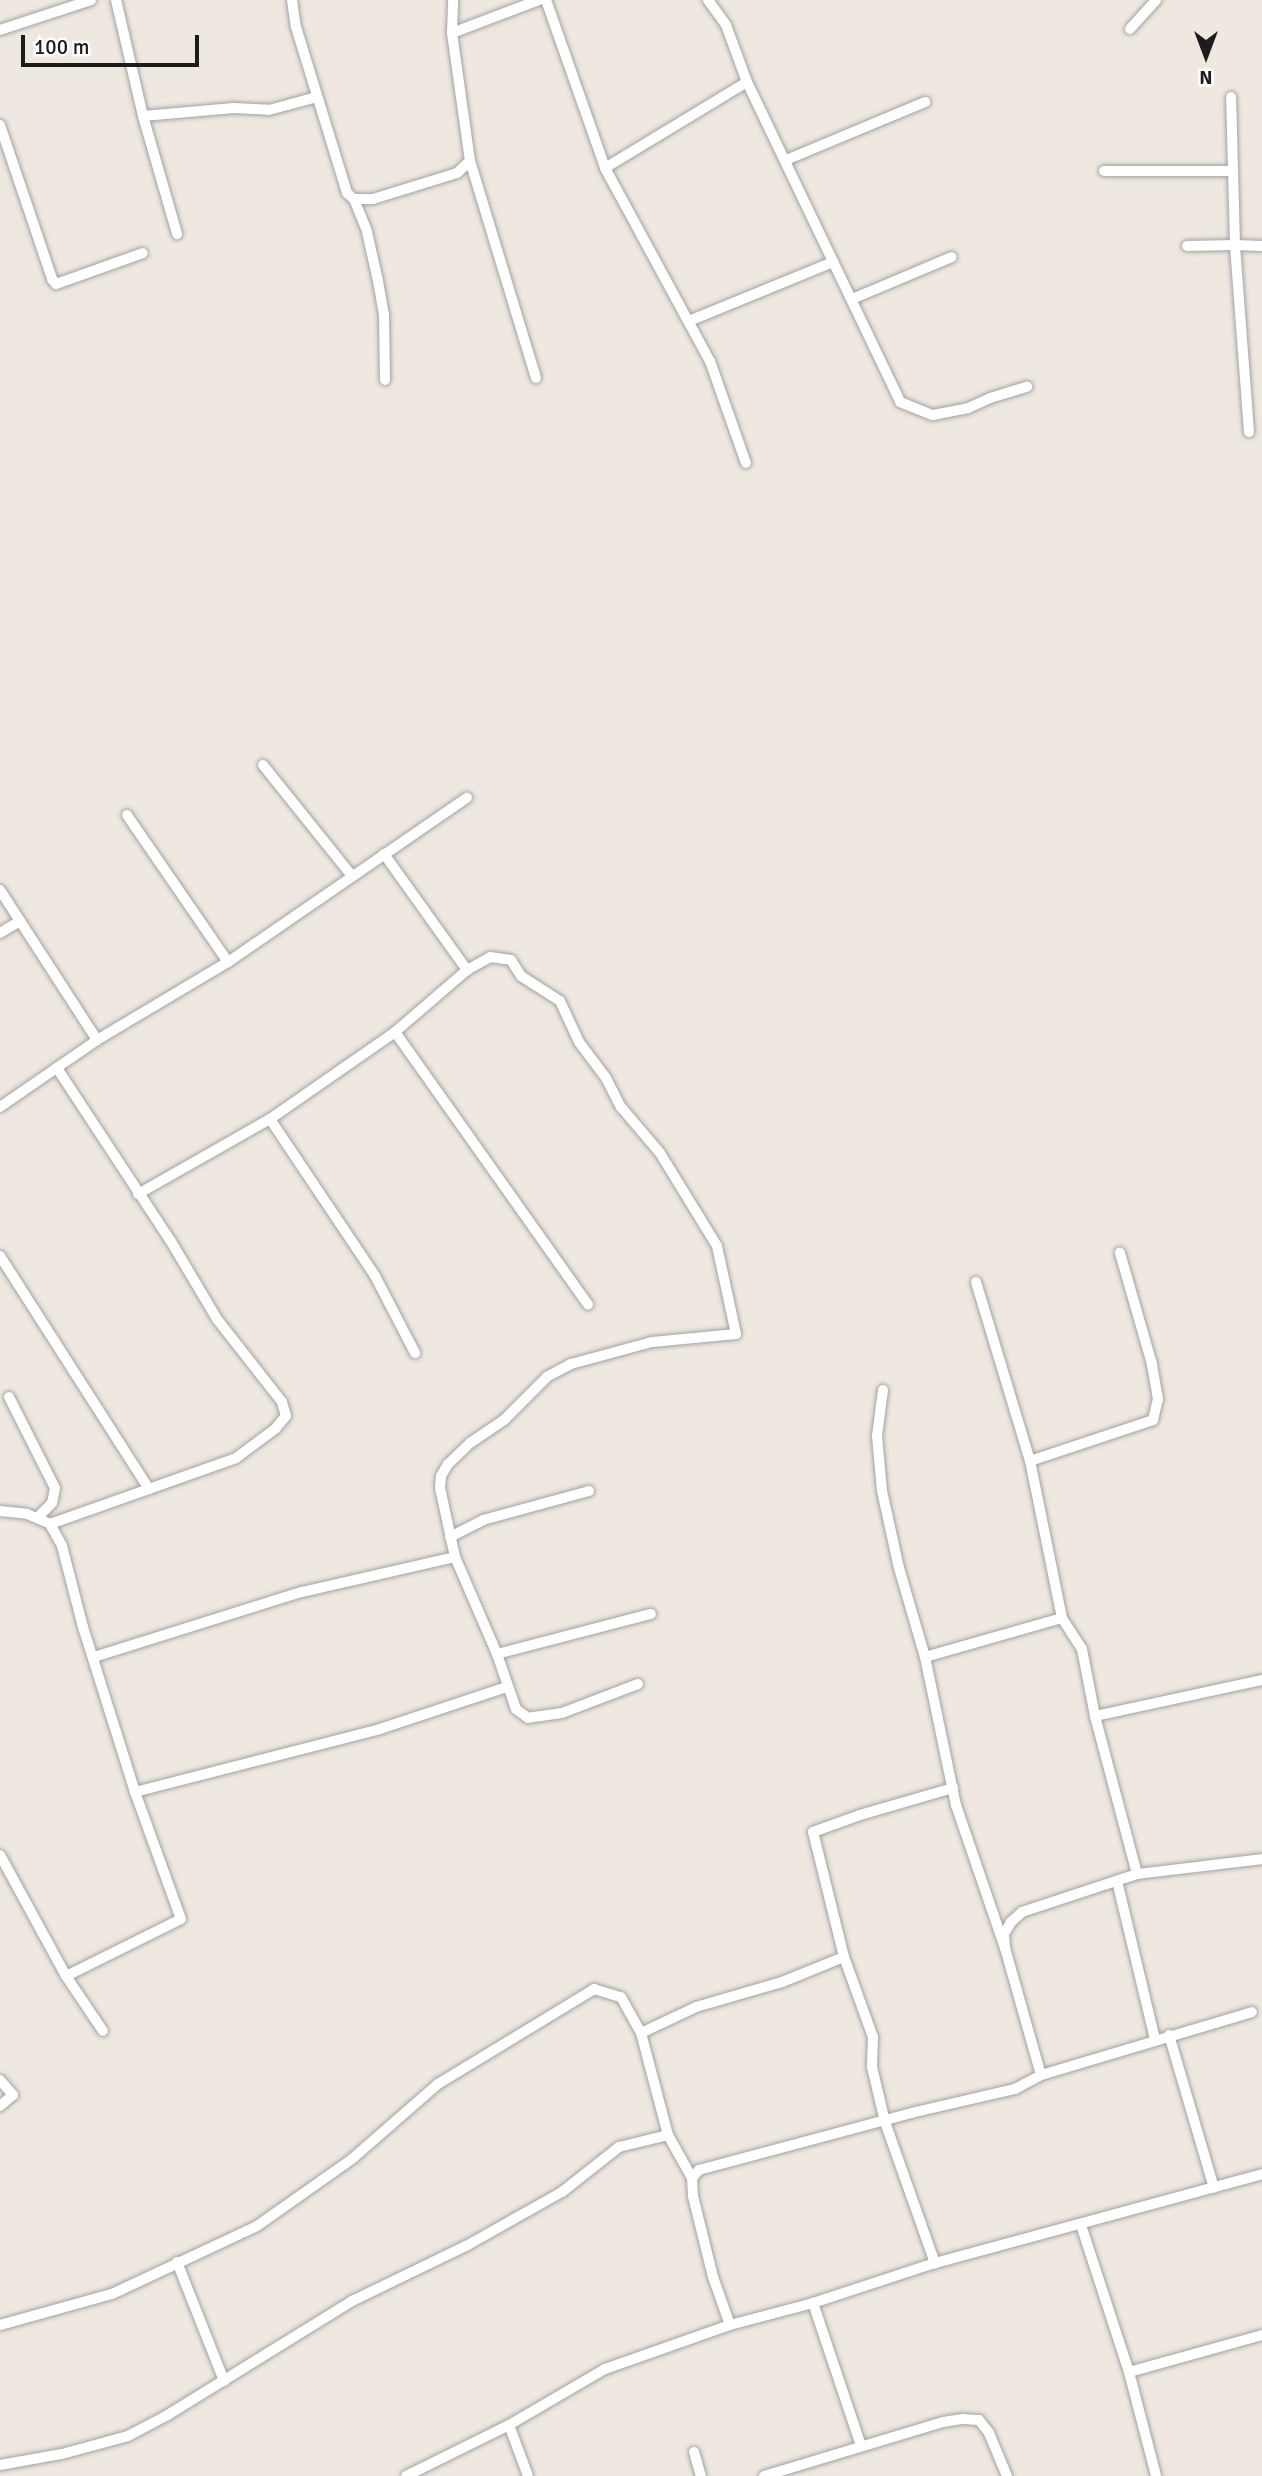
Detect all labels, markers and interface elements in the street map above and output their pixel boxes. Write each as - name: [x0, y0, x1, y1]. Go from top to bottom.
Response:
- scale bar: [24, 21, 203, 65]
- north arrow: [1171, 21, 1241, 91]
- text: 100 m: [34, 34, 89, 60]
- text: N: [1199, 65, 1213, 89]

